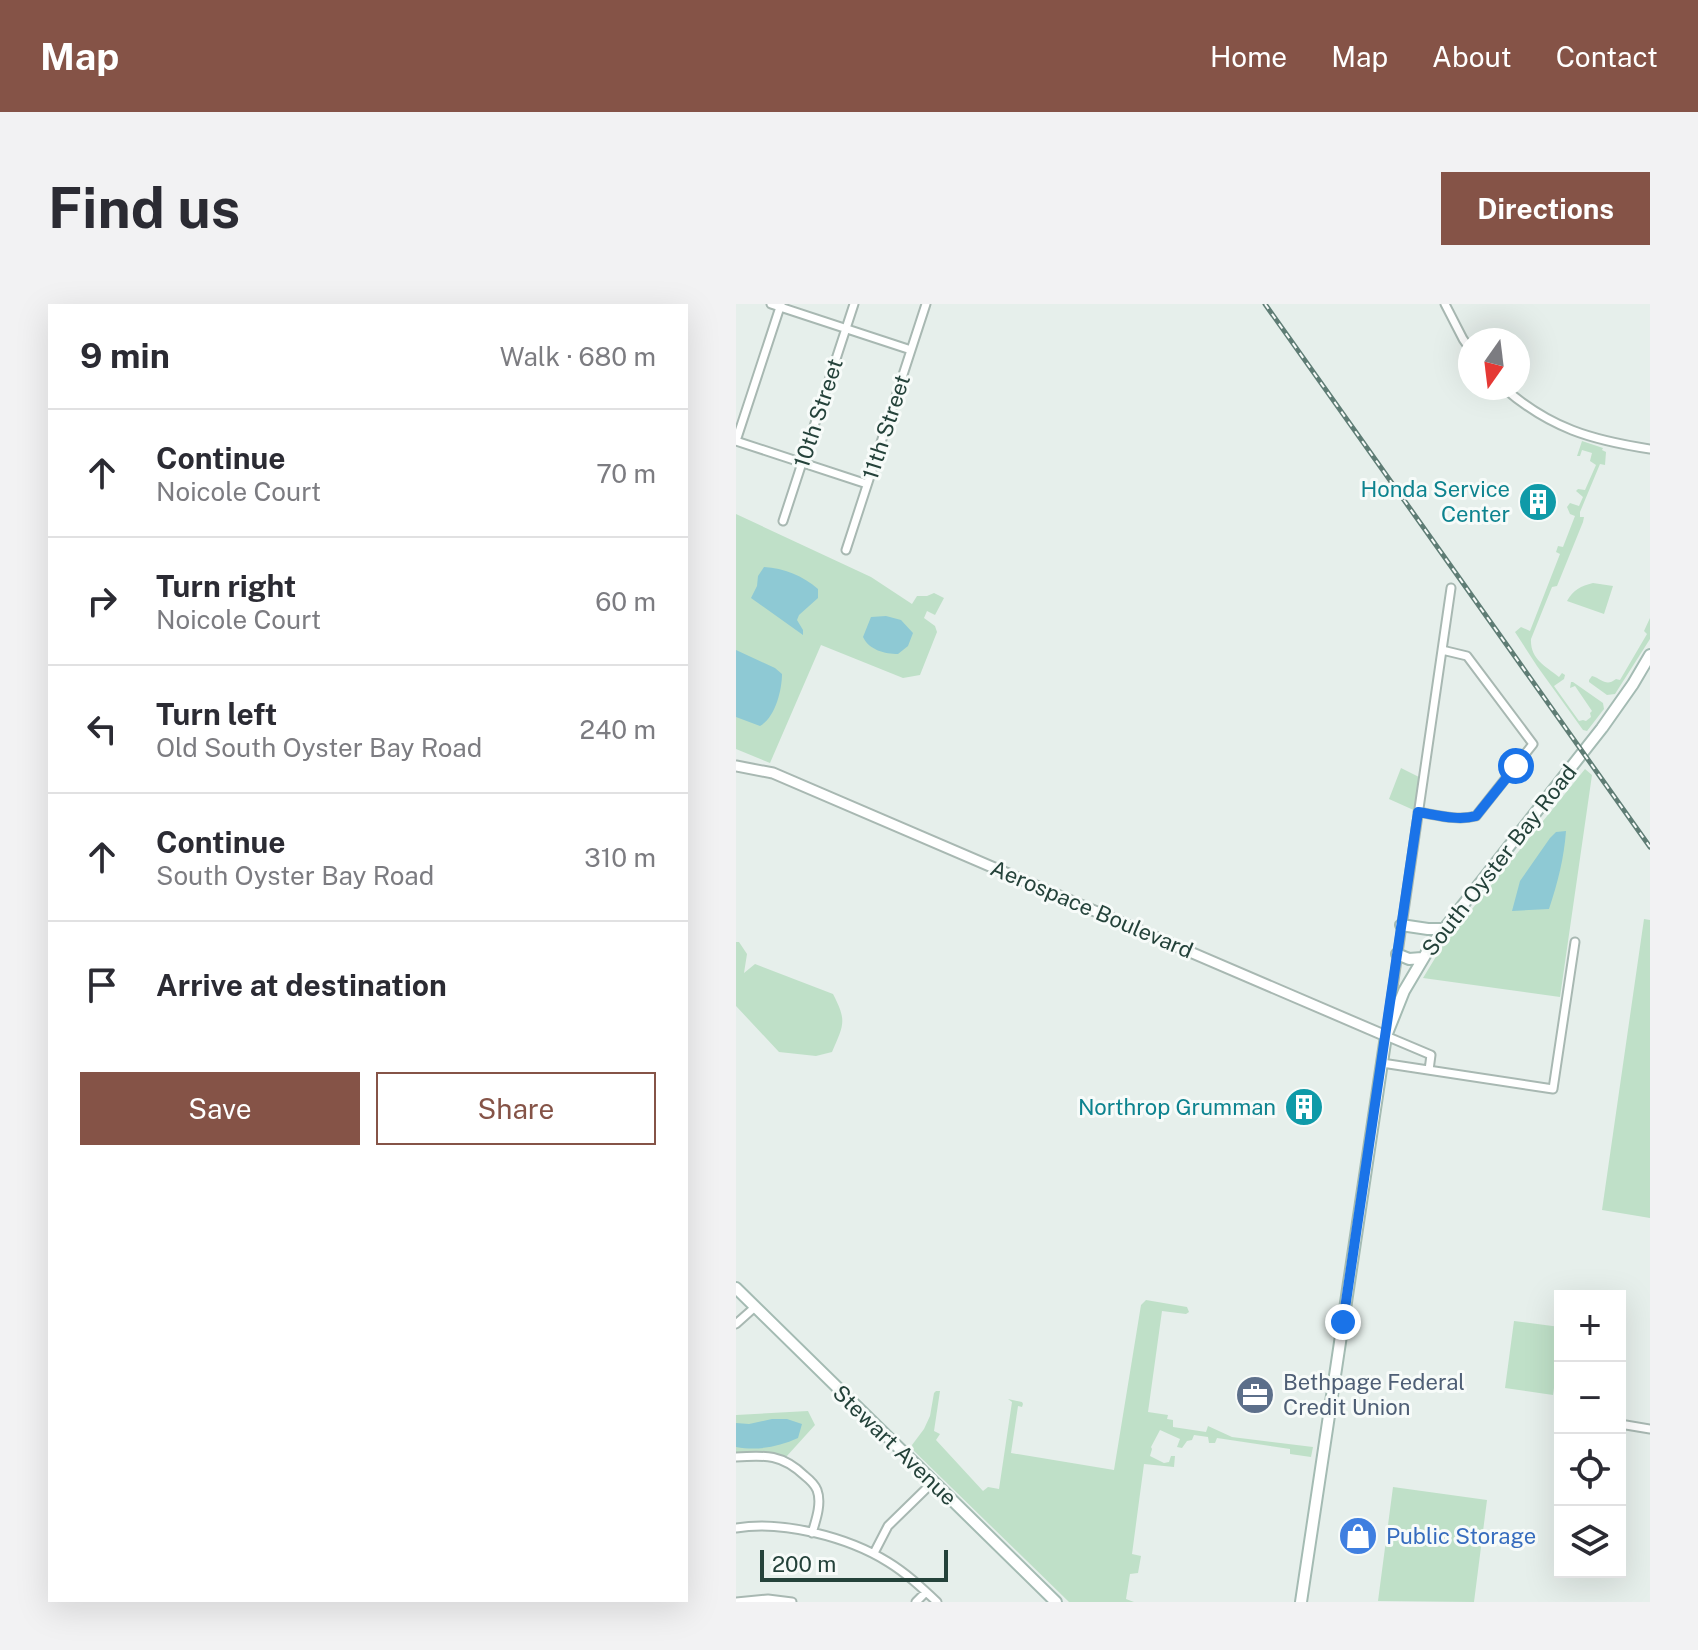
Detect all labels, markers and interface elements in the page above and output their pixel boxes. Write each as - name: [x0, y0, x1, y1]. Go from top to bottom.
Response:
- text: Map: [40, 34, 119, 79]
- text: Home: [1210, 40, 1287, 73]
- text: Map: [1331, 40, 1388, 73]
- text: About: [1432, 40, 1512, 73]
- text: Contact: [1556, 40, 1658, 73]
- button: Directions: [1441, 172, 1650, 245]
- text: Find us: [48, 175, 240, 241]
- north arrow: [1458, 328, 1530, 400]
- text: 9 min: [80, 336, 170, 376]
- text: Walk · 680 m: [500, 341, 656, 372]
- street label: 10th Street: [788, 355, 848, 471]
- street label: 11th Street: [857, 371, 915, 483]
- text: Continue: [156, 440, 286, 476]
- icon: ahead: [80, 451, 124, 495]
- text: 70 m: [596, 458, 656, 489]
- text: Noicole Court: [156, 476, 321, 507]
- place label: Honda Service Center: [1361, 476, 1510, 527]
- building icon: Honda Service Center: [1517, 481, 1559, 523]
- text: Turn right: [156, 568, 296, 604]
- icon: right: [80, 579, 124, 623]
- text: 60 m: [595, 586, 656, 617]
- text: Noicole Court: [156, 604, 321, 635]
- text: Turn left: [156, 696, 277, 732]
- icon: left: [80, 707, 124, 751]
- text: 240 m: [579, 714, 656, 745]
- text: Old South Oyster Bay Road: [156, 732, 482, 763]
- route start: [1498, 748, 1534, 784]
- street label: South Oyster Bay Road: [1416, 759, 1582, 961]
- text: Continue: [156, 824, 286, 860]
- icon: ahead: [80, 835, 124, 879]
- text: 310 m: [584, 842, 656, 873]
- street label: Aerospace Boulevard: [987, 855, 1197, 963]
- text: South Oyster Bay Road: [156, 860, 434, 891]
- icon: arrive: [80, 963, 124, 1007]
- text: Arrive at destination: [156, 967, 447, 1003]
- button: Save: [80, 1072, 360, 1145]
- button: Share: [376, 1072, 656, 1145]
- building icon: Northrop Grumman: [1283, 1086, 1325, 1128]
- place label: Northrop Grumman: [1078, 1094, 1276, 1120]
- map controls: [1554, 1290, 1626, 1578]
- button: +: [1554, 1290, 1626, 1362]
- route end: [1325, 1304, 1361, 1340]
- button: −: [1554, 1362, 1626, 1434]
- place label: Bethpage Federal Credit Union: [1283, 1369, 1465, 1420]
- office icon: Bethpage Federal Credit Union: [1234, 1374, 1276, 1416]
- street label: Stewart Avenue: [828, 1379, 962, 1511]
- button: locate: [1554, 1434, 1626, 1506]
- button: layers: [1554, 1506, 1626, 1578]
- shop icon: Public Storage: [1337, 1515, 1379, 1557]
- place label: Public Storage: [1386, 1523, 1536, 1549]
- scale bar: [760, 1546, 948, 1582]
- text: 200 m: [772, 1551, 836, 1577]

